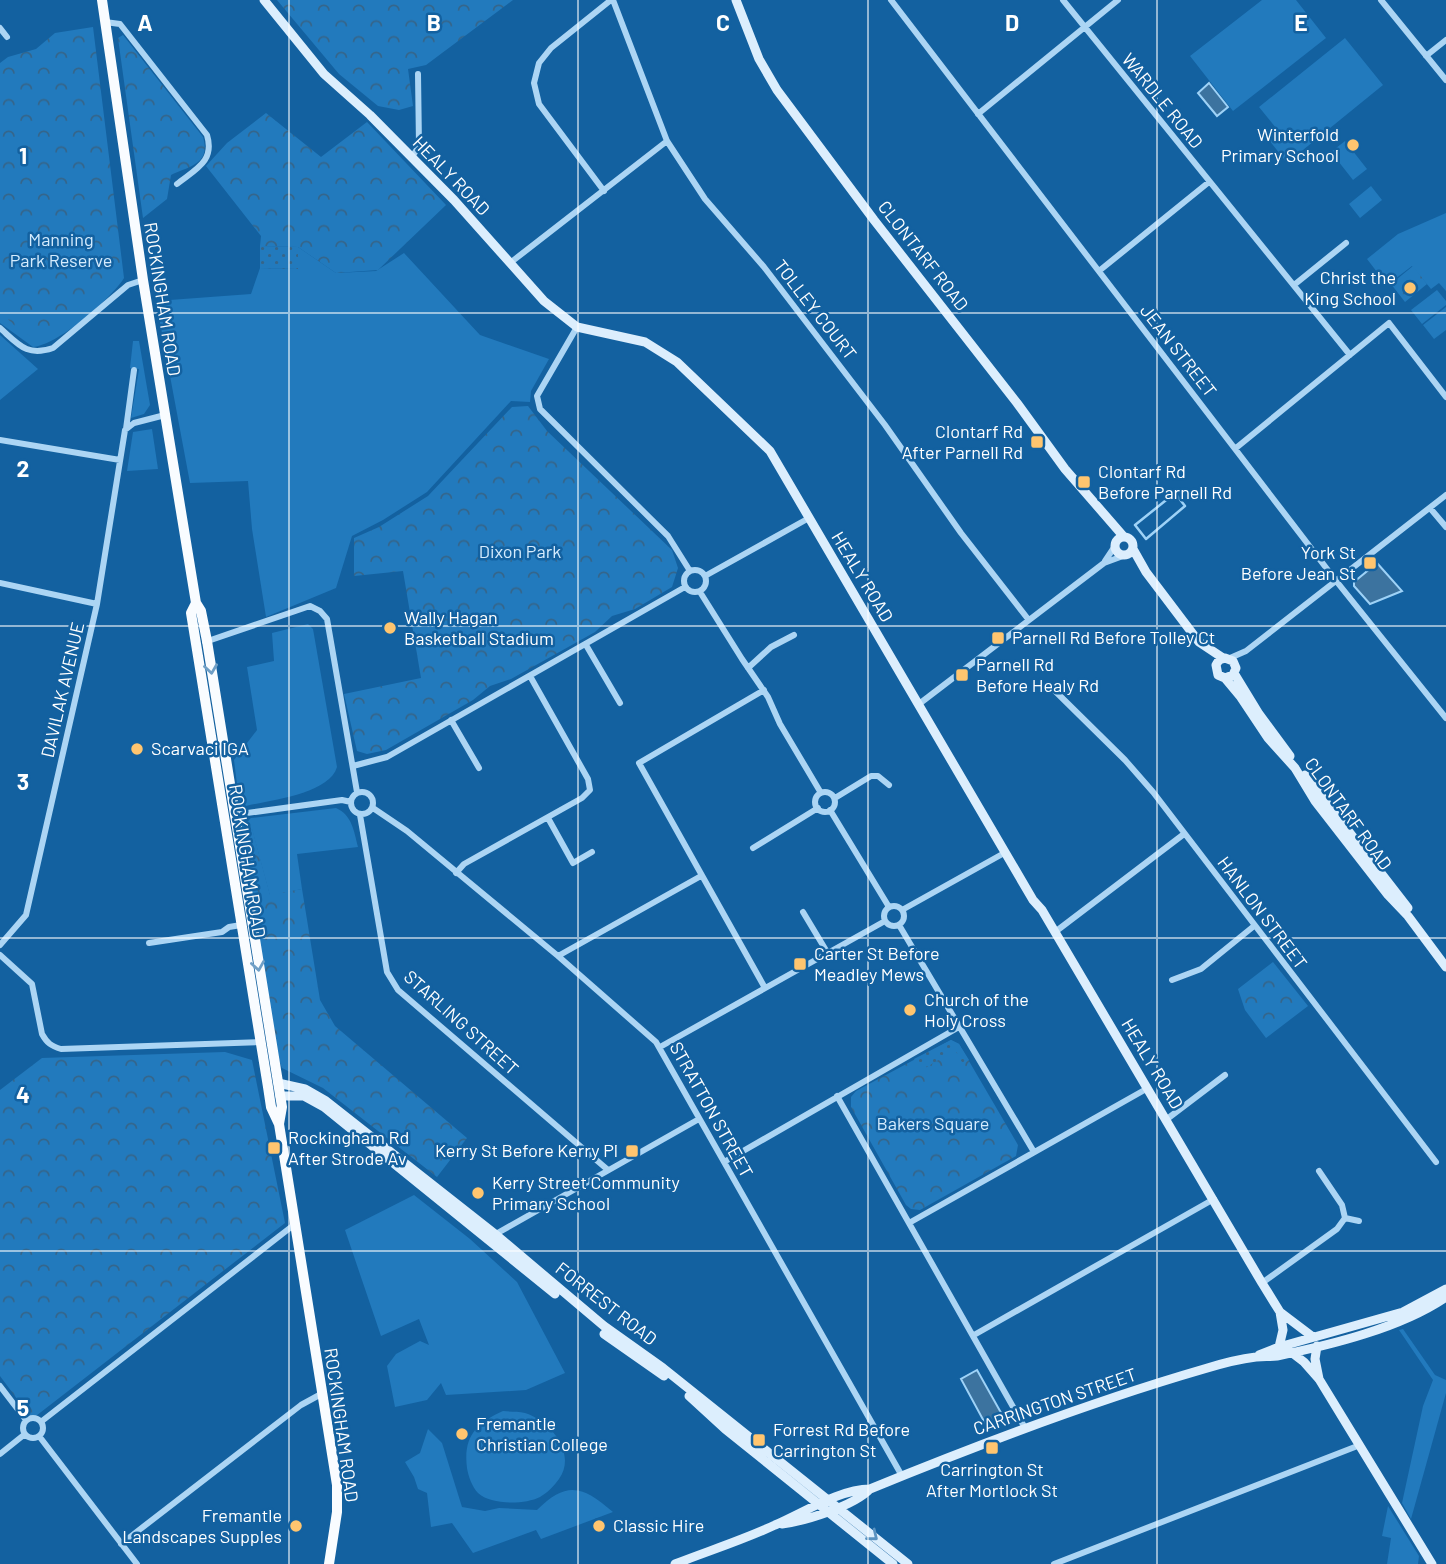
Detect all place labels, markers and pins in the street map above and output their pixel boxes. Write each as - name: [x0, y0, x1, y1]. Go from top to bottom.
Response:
- place label: Winterfold Primary School: [1221, 123, 1339, 166]
- marker: Winterfold Primary School: [1345, 137, 1361, 153]
- place label: Christ the King School: [1304, 266, 1396, 309]
- marker: Christ the King School: [1402, 280, 1418, 296]
- place label: Clontarf Rd After Parnell Rd: [902, 420, 1023, 463]
- marker: Clontarf Rd After Parnell Rd: [1029, 434, 1045, 450]
- place label: Clontarf Rd Before Parnell Rd: [1098, 460, 1232, 503]
- marker: Clontarf Rd Before Parnell Rd: [1076, 474, 1092, 490]
- place label: York St Before Jean St: [1241, 541, 1356, 584]
- marker: York St Before Jean St: [1362, 555, 1378, 571]
- place label: Wally Hagan Basketball Stadium: [404, 606, 554, 649]
- marker: Wally Hagan Basketball Stadium: [382, 620, 398, 636]
- place label: Parnell Rd Before Tolley Ct: [1012, 626, 1215, 648]
- marker: Parnell Rd Before Tolley Ct: [990, 630, 1006, 646]
- place label: Parnell Rd Before Healy Rd: [976, 653, 1099, 696]
- marker: Parnell Rd Before Healy Rd: [954, 667, 970, 683]
- place label: Scarvaci IGA: [151, 737, 249, 759]
- marker: Scarvaci IGA: [129, 741, 145, 757]
- place label: Carter St Before Meadley Mews: [814, 942, 940, 985]
- marker: Carter St Before Meadley Mews: [792, 956, 808, 972]
- place label: Church of the Holy Cross: [924, 988, 1029, 1031]
- marker: Church of the Holy Cross: [902, 1002, 918, 1018]
- place label: Rockingham Rd After Strode Av: [288, 1126, 409, 1169]
- place label: Kerry St Before Kerry Pl: [435, 1139, 618, 1161]
- marker: Rockingham Rd After Strode Av: [266, 1140, 282, 1156]
- marker: Kerry St Before Kerry Pl: [624, 1143, 640, 1159]
- place label: Kerry Street Community Primary School: [492, 1171, 680, 1214]
- marker: Kerry Street Community Primary School: [470, 1185, 486, 1201]
- place label: Fremantle Christian College: [476, 1412, 608, 1455]
- place label: Forrest Rd Before Carrington St: [773, 1418, 910, 1461]
- marker: Fremantle Christian College: [454, 1426, 470, 1442]
- marker: Forrest Rd Before Carrington St: [751, 1432, 767, 1448]
- marker: Carrington St After Mortlock St: [984, 1440, 1000, 1456]
- place label: Carrington St After Mortlock St: [926, 1458, 1058, 1501]
- place label: Fremantle Landscapes Supples: [122, 1504, 282, 1547]
- place label: Classic Hire: [613, 1514, 704, 1536]
- marker: Fremantle Landscapes Supples: [288, 1518, 304, 1534]
- marker: Classic Hire: [591, 1518, 607, 1534]

